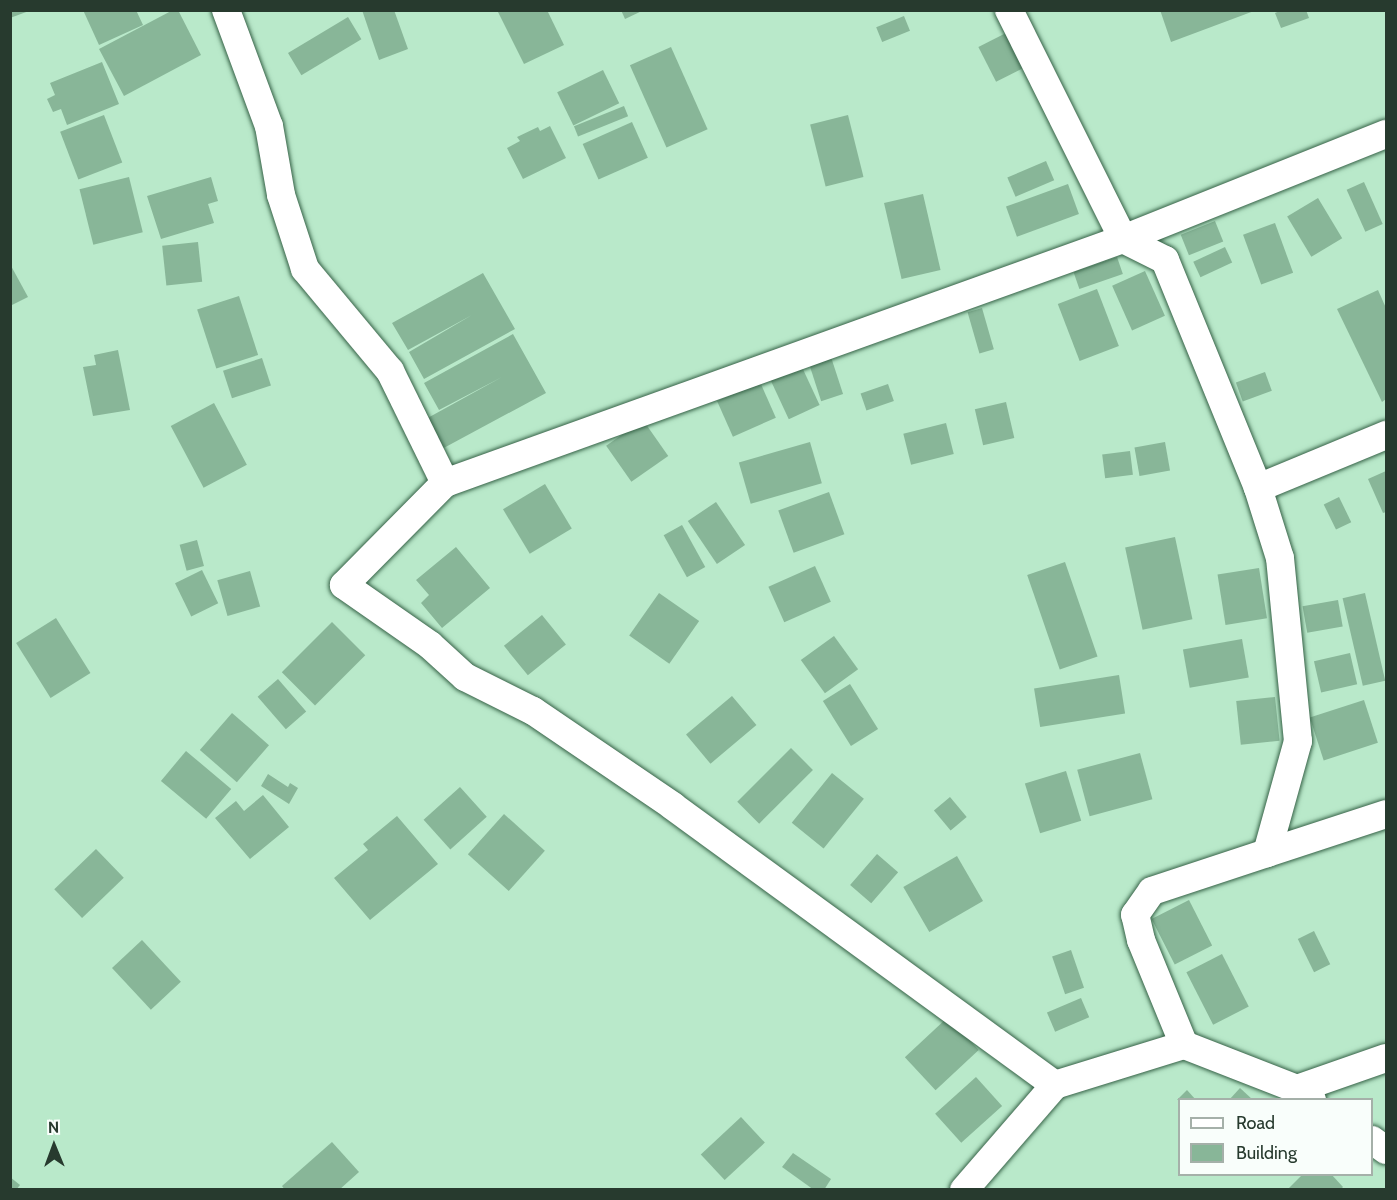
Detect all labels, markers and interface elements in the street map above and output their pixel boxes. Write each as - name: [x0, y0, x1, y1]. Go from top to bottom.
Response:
- legend: [1178, 1098, 1373, 1176]
- text: Road: [1236, 1112, 1275, 1134]
- north arrow: [24, 1116, 84, 1176]
- text: N: [48, 1118, 59, 1137]
- text: Building: [1236, 1142, 1297, 1164]

